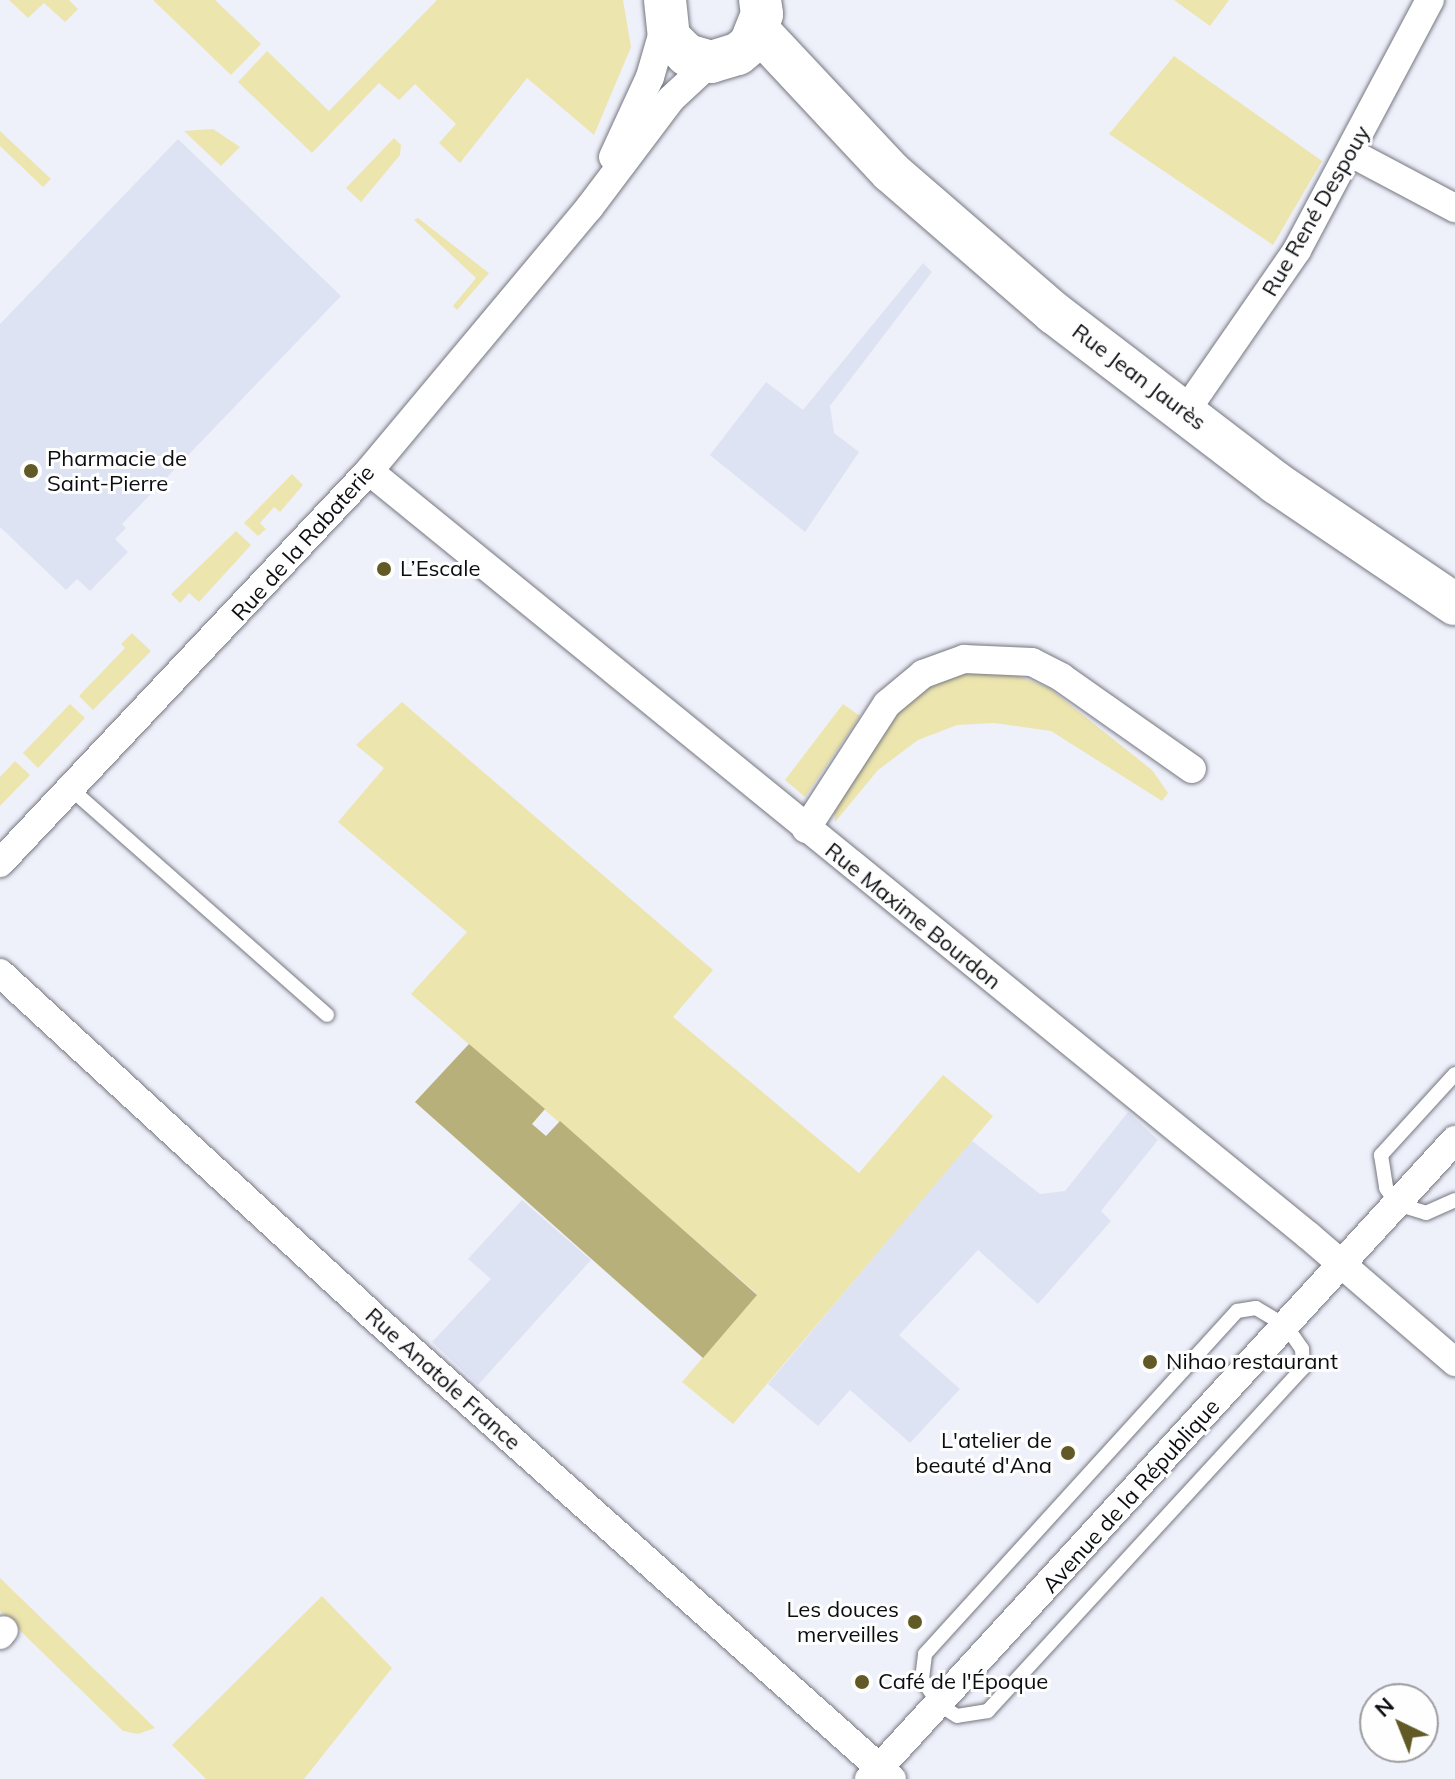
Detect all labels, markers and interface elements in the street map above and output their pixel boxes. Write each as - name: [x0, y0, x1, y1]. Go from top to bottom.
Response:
- street label: Rue René Despouy: [1256, 121, 1376, 301]
- street label: Rue Jean Jaurès: [1067, 318, 1211, 436]
- place label: Pharmacie de Saint-Pierre: [47, 445, 187, 496]
- street label: Rue de la Rabaterie: [226, 460, 380, 626]
- marker: Pharmacie de Saint-Pierre: [22, 462, 40, 480]
- place label: L’Escale: [400, 556, 481, 582]
- marker: L’Escale: [375, 560, 393, 578]
- street label: Rue Maxime Bourdon: [820, 837, 1006, 995]
- street label: Rue Anatole France: [360, 1302, 526, 1456]
- place label: Nihao restaurant: [1166, 1349, 1338, 1375]
- marker: Nihao restaurant: [1141, 1353, 1159, 1371]
- street label: Avenue de la République: [1037, 1394, 1225, 1598]
- place label: L'atelier de beauté d'Ana: [915, 1427, 1052, 1478]
- marker: L'atelier de beauté d'Ana: [1059, 1444, 1077, 1462]
- place label: Les douces merveilles: [786, 1596, 899, 1648]
- marker: Les douces merveilles: [906, 1613, 924, 1631]
- place label: Café de l'Époque: [878, 1669, 1048, 1695]
- marker: Café de l'Époque: [853, 1673, 871, 1691]
- north arrow: [1359, 1683, 1439, 1763]
- text: N: [1368, 1691, 1400, 1723]

